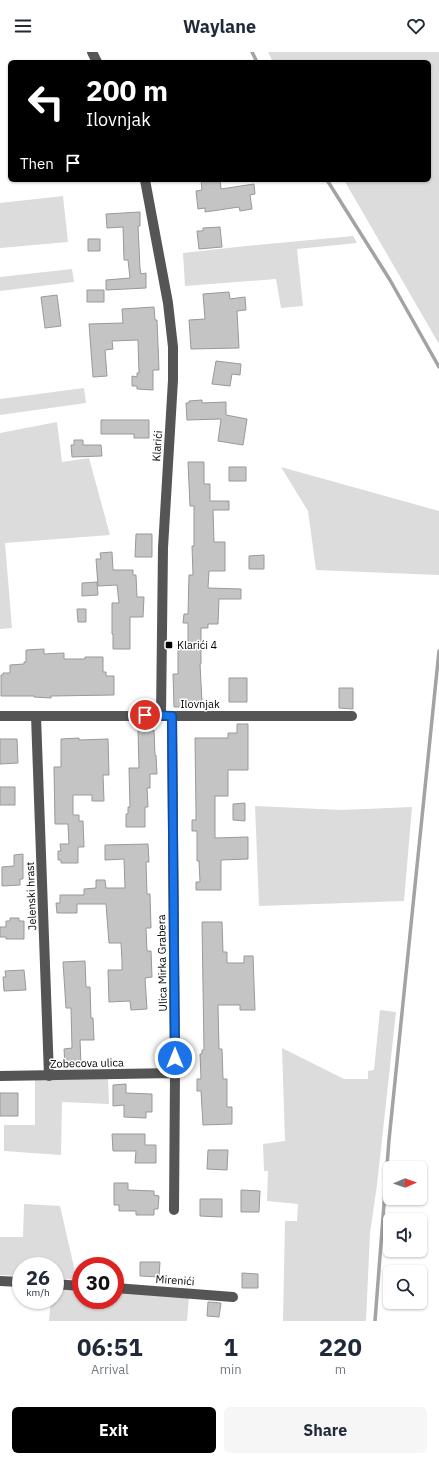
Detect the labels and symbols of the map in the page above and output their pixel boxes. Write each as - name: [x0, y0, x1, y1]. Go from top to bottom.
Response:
- street label: Klarići: [149, 430, 165, 462]
- place label: Klarići 4: [177, 638, 218, 652]
- marker: Klarići 4: [164, 640, 174, 650]
- street label: Ilovnjak: [180, 697, 220, 711]
- pin: [128, 698, 162, 732]
- street label: Jelenski hrast: [23, 861, 39, 931]
- street label: Ulica Mirka Grabera: [154, 914, 170, 1012]
- position arrow: [154, 1037, 196, 1079]
- street label: Zobecova ulica: [50, 1055, 124, 1071]
- north arrow: [383, 1161, 427, 1205]
- speed limit sign: 30: [72, 1257, 124, 1309]
- street label: Mirenići: [155, 1272, 195, 1288]

